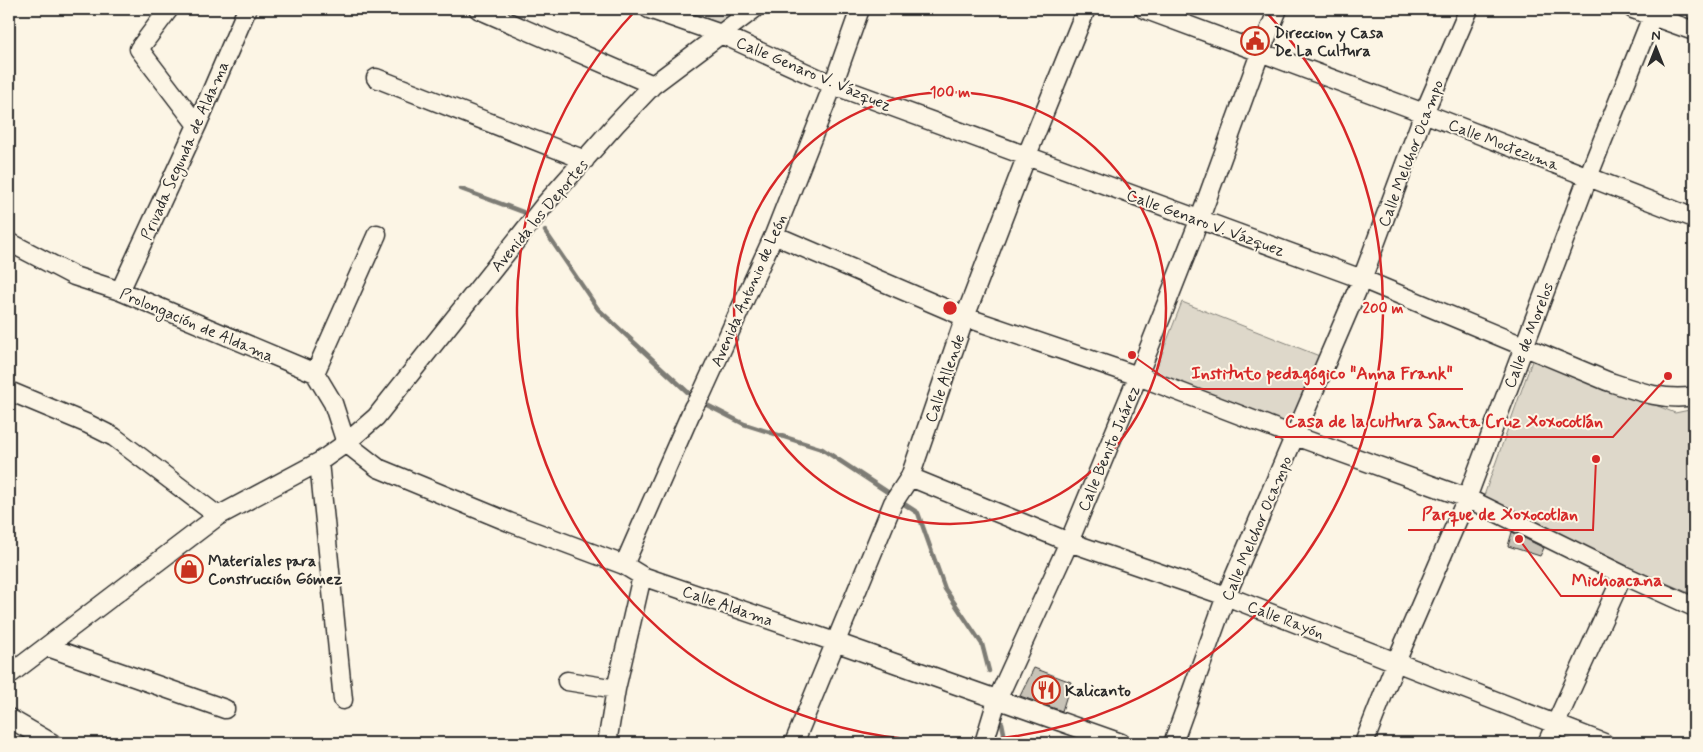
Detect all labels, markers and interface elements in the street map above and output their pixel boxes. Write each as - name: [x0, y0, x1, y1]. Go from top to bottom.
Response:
- north arrow: [1630, 22, 1680, 72]
- place label: Direccion y Casa De La Cultura: [1274, 23, 1384, 62]
- public building icon: Direccion y Casa De La Cultura: [1240, 26, 1270, 56]
- text: N: [1651, 27, 1661, 45]
- street label: Calle Genaro V. Vázquez: [733, 32, 894, 117]
- street label: Privada Segunda de Aldama: [136, 58, 235, 244]
- street label: Calle Melchor Ocampo: [1374, 77, 1449, 230]
- text: 100 m: [930, 83, 970, 103]
- street label: Calle Moctezuma: [1445, 115, 1562, 176]
- street label: Avenida los Deportes: [487, 155, 593, 277]
- street label: Calle Genaro V. Vázquez: [1124, 185, 1287, 262]
- street label: Avenida Antonio de León: [706, 211, 792, 370]
- street label: Calle de Morelos: [1500, 280, 1559, 391]
- street label: Prolongación de Aldama: [116, 283, 276, 368]
- centre of rings: [941, 299, 959, 317]
- text: 200 m: [1363, 299, 1404, 319]
- street label: Calle Allende: [921, 332, 970, 425]
- callout: Instituto pedagógico "Anna Frank": [1180, 356, 1463, 389]
- text: Instituto pedagógico "Anna Frank": [1191, 362, 1453, 386]
- street label: Calle Benito Juárez: [1073, 382, 1146, 515]
- callout: Casa de la cultura Santa Cruz Xoxocotlán: [1275, 404, 1613, 437]
- text: Casa de la cultura Santa Cruz Xoxocotlán: [1285, 410, 1603, 434]
- street label: Calle Melchor Ocampo: [1217, 453, 1298, 604]
- callout: Parque de Xoxocotlan: [1408, 497, 1593, 530]
- text: Parque de Xoxocotlan: [1422, 503, 1578, 527]
- place label: Materiales para Construcción Gómez: [208, 551, 343, 590]
- shop icon: Materiales para Construcción Gómez: [174, 554, 204, 584]
- callout: Michoacana: [1561, 563, 1672, 596]
- text: Michoacana: [1571, 569, 1663, 593]
- street label: Calle Aldama: [679, 581, 776, 632]
- street label: Calle Rayón: [1244, 596, 1327, 645]
- restaurant icon: Kalicanto: [1031, 675, 1061, 705]
- place label: Kalicanto: [1065, 681, 1131, 702]

